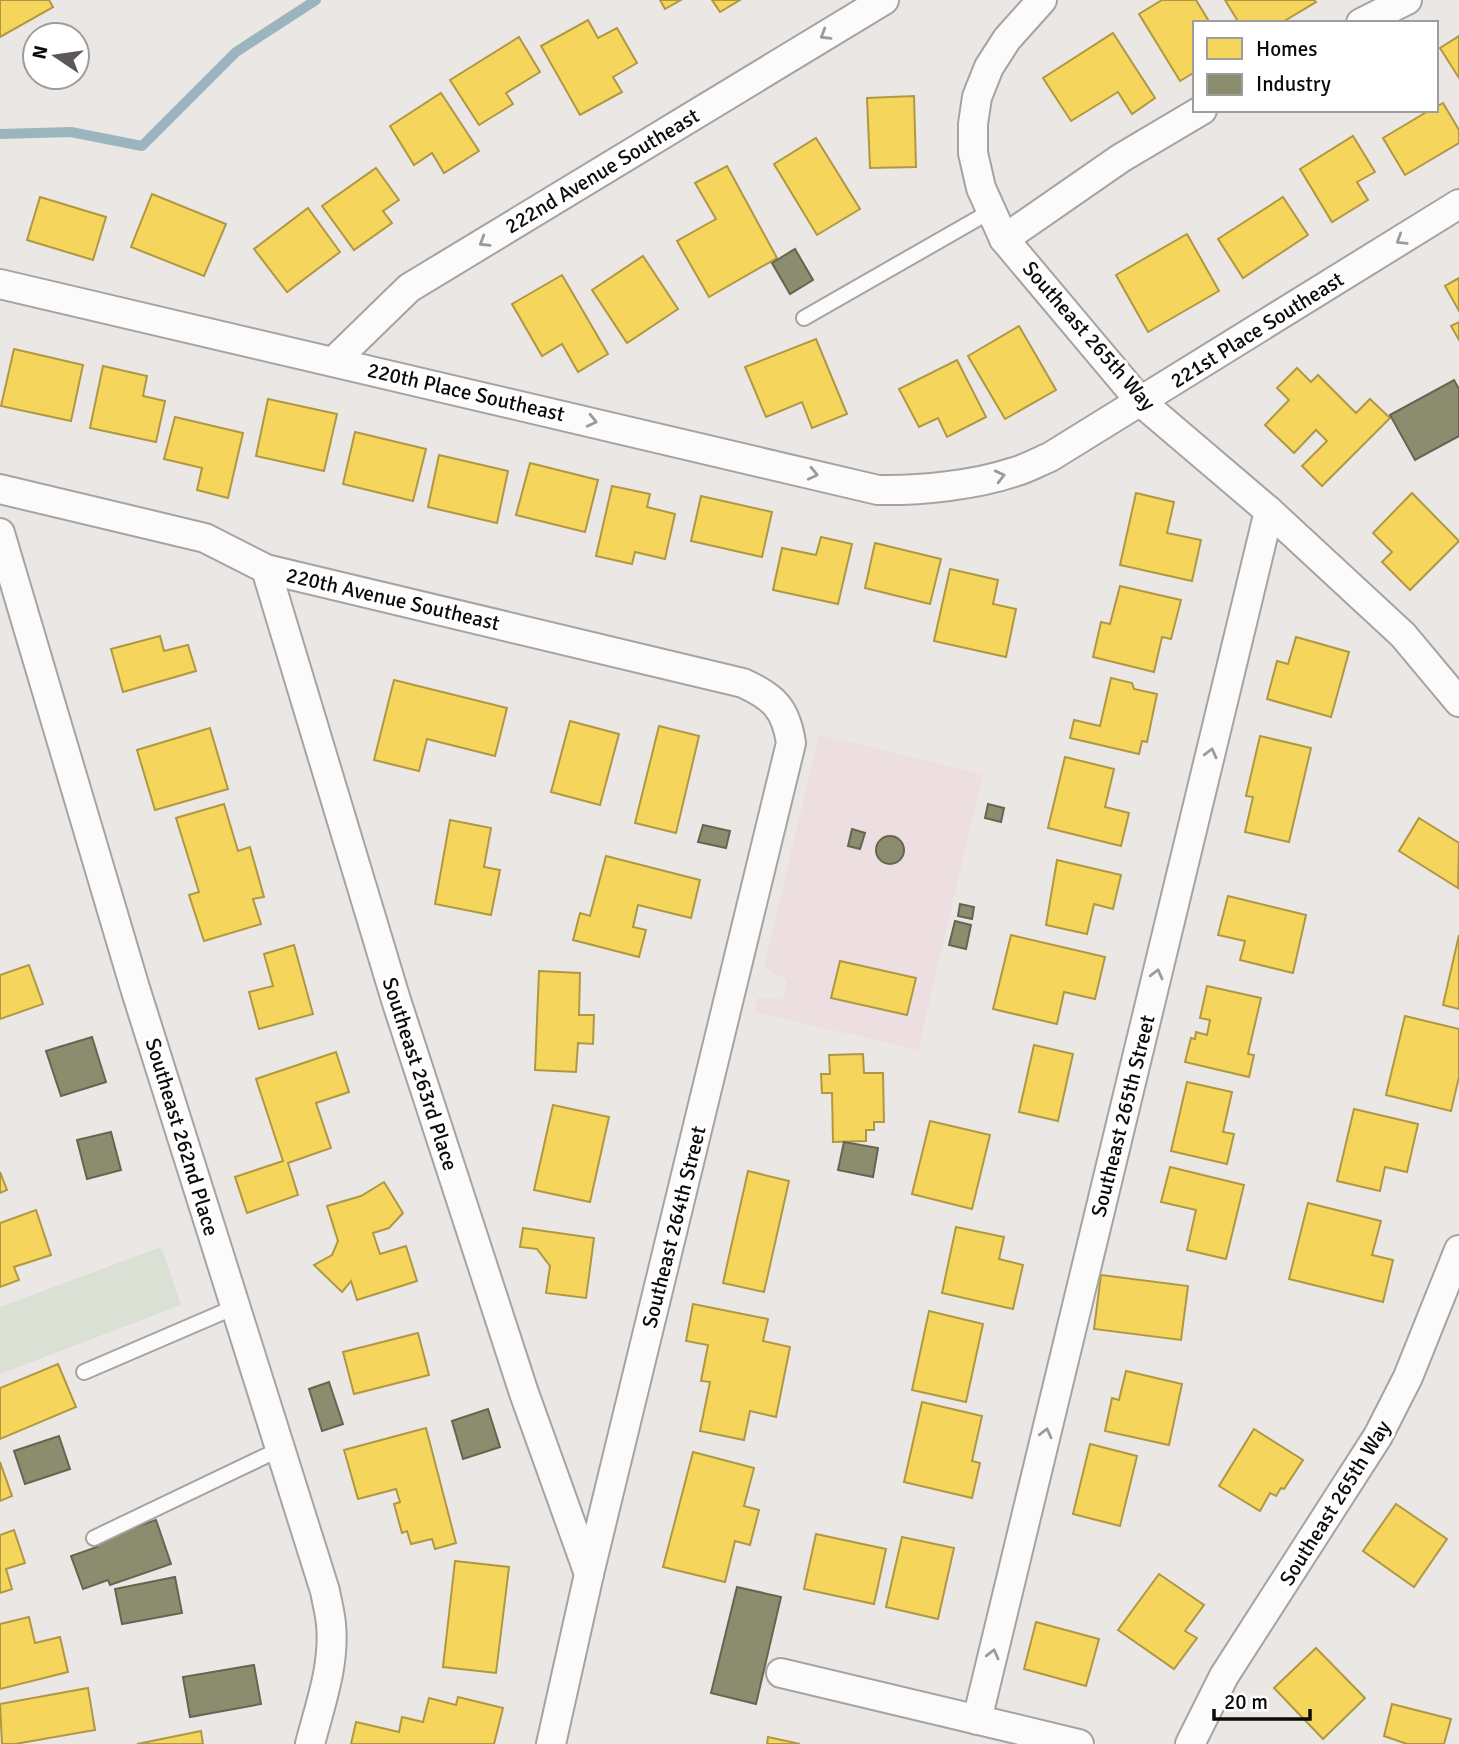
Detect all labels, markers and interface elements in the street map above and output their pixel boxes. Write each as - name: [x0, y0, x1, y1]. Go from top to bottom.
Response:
- north arrow: [21, 21, 91, 91]
- legend: [1193, 21, 1438, 112]
- one-way arrow: [820, 27, 833, 40]
- text: Homes: [1256, 36, 1318, 62]
- text: N: [27, 43, 54, 62]
- text: Industry: [1256, 71, 1331, 97]
- street label: 222nd Avenue Southeast: [500, 103, 704, 239]
- one-way arrow: [1396, 232, 1409, 245]
- one-way arrow: [479, 234, 492, 247]
- street label: Southeast 265th Way: [1017, 256, 1161, 416]
- street label: 221st Place Southeast: [1166, 266, 1348, 394]
- street label: 220th Place Southeast: [365, 357, 567, 427]
- one-way arrow: [586, 413, 598, 428]
- one-way arrow: [807, 466, 819, 480]
- one-way arrow: [994, 470, 1006, 484]
- street label: 220th Avenue Southeast: [284, 562, 502, 636]
- one-way arrow: [1203, 747, 1217, 759]
- one-way arrow: [1149, 968, 1163, 980]
- street label: Southeast 263rd Place: [377, 974, 463, 1174]
- street label: Southeast 265th Street: [1085, 1012, 1161, 1220]
- street label: Southeast 262nd Place: [140, 1035, 224, 1239]
- street label: Southeast 264th Street: [636, 1123, 712, 1331]
- street label: Southeast 265th Way: [1274, 1415, 1396, 1590]
- one-way arrow: [1038, 1427, 1052, 1439]
- one-way arrow: [985, 1648, 999, 1660]
- scale bar: [1214, 1678, 1310, 1722]
- text: 20 m: [1224, 1689, 1268, 1715]

